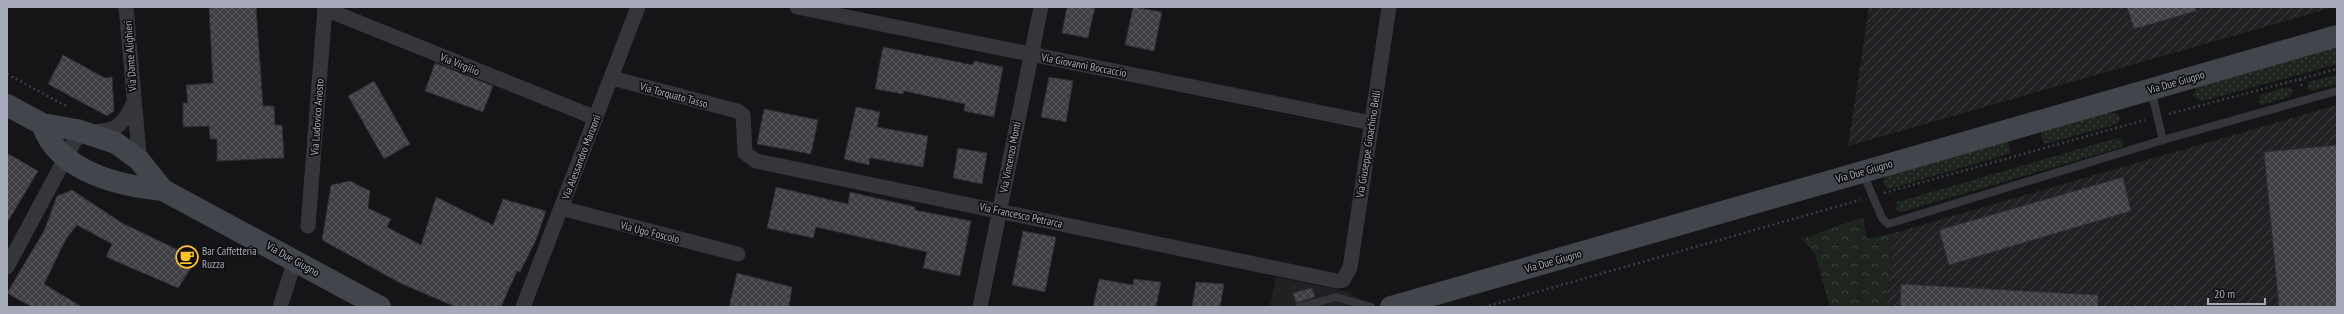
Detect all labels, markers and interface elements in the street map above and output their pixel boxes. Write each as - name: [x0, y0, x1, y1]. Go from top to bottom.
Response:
- street label: Via Dante Alighieri: [121, 20, 140, 93]
- street label: Via Virgilio: [437, 49, 482, 78]
- street label: Via Giovanni Boccaccio: [1039, 50, 1128, 80]
- street label: Via Due Giugno: [2145, 67, 2206, 97]
- street label: Via Ludovico Ariosto: [307, 78, 327, 157]
- street label: Via Torquato Tasso: [638, 79, 710, 111]
- street label: Via Giuseppe Gioachino Belli: [1352, 89, 1383, 200]
- street label: Via Alessandro Manzoni: [558, 113, 604, 202]
- street label: Via Vincenzo Monti: [996, 120, 1024, 195]
- street label: Via Due Giugno: [1833, 156, 1894, 186]
- street label: Via Francesco Petrarca: [977, 199, 1064, 231]
- street label: Via Ugo Foscolo: [618, 218, 681, 246]
- street label: Via Due Giugno: [263, 238, 322, 279]
- cafe icon: Bar Caffetteria Ruzza: [174, 244, 200, 270]
- place label: Bar Caffetteria Ruzza: [202, 244, 257, 271]
- street label: Via Due Giugno: [1522, 246, 1583, 276]
- scale bar: [2208, 280, 2265, 306]
- text: 20 m: [2214, 286, 2235, 301]

